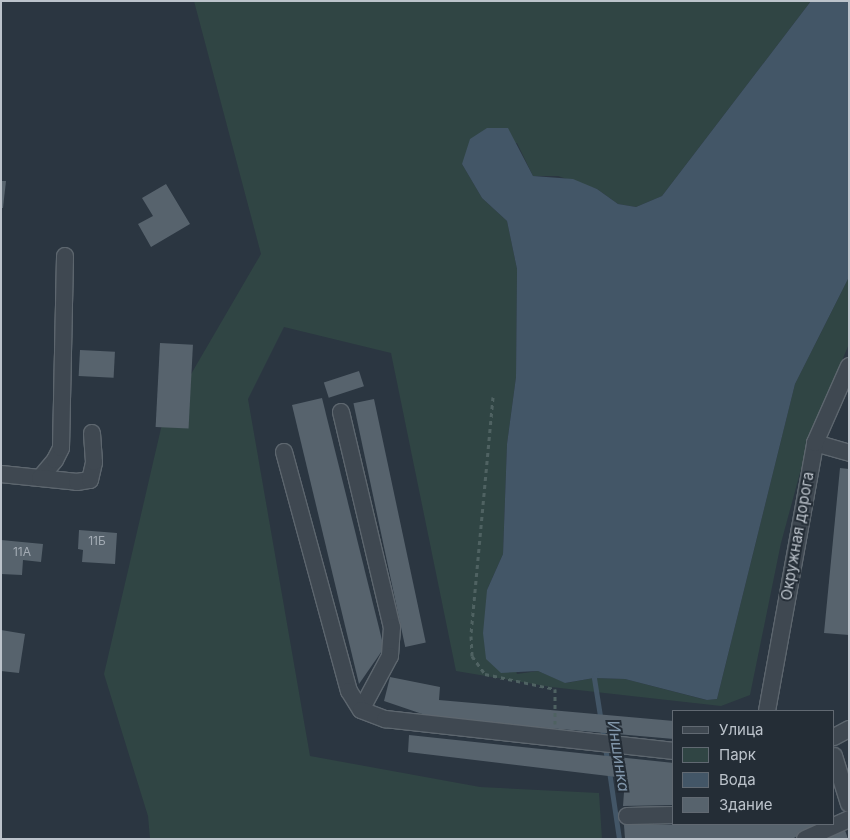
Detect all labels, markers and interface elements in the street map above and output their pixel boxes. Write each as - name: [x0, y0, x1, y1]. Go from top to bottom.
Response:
- street label: Окружная дорога: [777, 470, 817, 602]
- house number: 11Б: [88, 534, 106, 548]
- house number: 11А: [13, 545, 31, 559]
- legend: [672, 710, 835, 825]
- water label: Иншинка: [604, 719, 634, 793]
- text: Улица: [719, 720, 763, 739]
- text: Парк: [719, 745, 756, 764]
- text: Вода: [719, 770, 756, 789]
- text: Здание: [719, 795, 773, 814]

